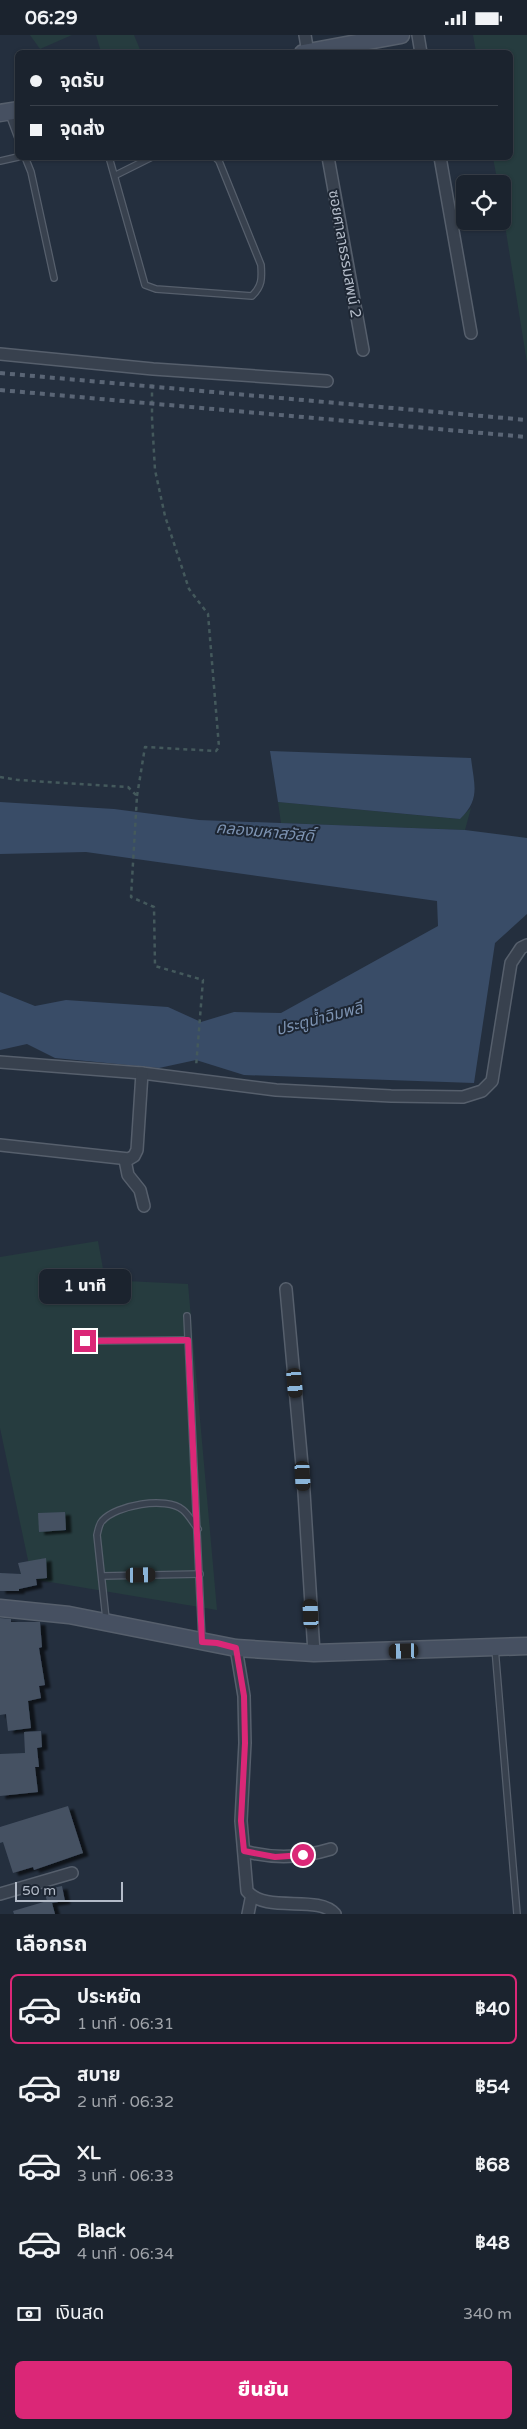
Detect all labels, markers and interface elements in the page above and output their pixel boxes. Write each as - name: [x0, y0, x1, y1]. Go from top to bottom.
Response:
- text: 06:29: [25, 7, 78, 29]
- text: จุดรับ: [60, 70, 105, 92]
- text: จุดส่ง: [60, 118, 105, 140]
- map controls: [456, 175, 511, 230]
- button: locate: [456, 175, 511, 230]
- street label: ซอยศาลาธรรมสพน์ 2: [325, 189, 365, 319]
- water label: คลองมหาสวัสดิ์: [215, 818, 319, 847]
- water label: ประตูน้ำฉิมพลี: [273, 995, 367, 1040]
- callout: 1 นาที: [39, 1269, 131, 1303]
- text: 1 นาที: [64, 1276, 106, 1296]
- route end: [74, 1330, 96, 1352]
- car: [286, 1367, 303, 1399]
- car: [294, 1461, 311, 1491]
- car: [125, 1567, 156, 1583]
- car: [302, 1599, 319, 1629]
- car: [388, 1643, 419, 1659]
- route start: [292, 1844, 314, 1866]
- scale bar: [15, 1879, 122, 1902]
- text: 50 m: [22, 1882, 56, 1899]
- text: เลือกรถ: [15, 1931, 88, 1957]
- text: ประหยัด: [77, 1986, 141, 2008]
- icon: car: [17, 1987, 62, 2032]
- text: ฿40: [475, 1998, 510, 2020]
- text: 1 นาที · 06:31: [77, 2014, 174, 2034]
- text: สบาย: [77, 2064, 121, 2086]
- icon: car: [17, 2065, 62, 2110]
- text: ฿54: [475, 2076, 510, 2098]
- text: 2 นาที · 06:32: [77, 2092, 174, 2112]
- text: XL: [77, 2142, 101, 2164]
- icon: car: [17, 2143, 62, 2188]
- text: ฿68: [475, 2154, 510, 2176]
- text: 3 นาที · 06:33: [77, 2166, 174, 2186]
- text: Black: [77, 2220, 126, 2242]
- icon: car: [17, 2221, 62, 2266]
- text: ฿48: [475, 2232, 510, 2254]
- text: 4 นาที · 06:34: [77, 2244, 174, 2264]
- icon: cash: [15, 2300, 43, 2328]
- text: เงินสด: [55, 2302, 104, 2324]
- text: 340 m: [463, 2304, 512, 2324]
- button: ยืนยัน: [15, 2361, 512, 2419]

